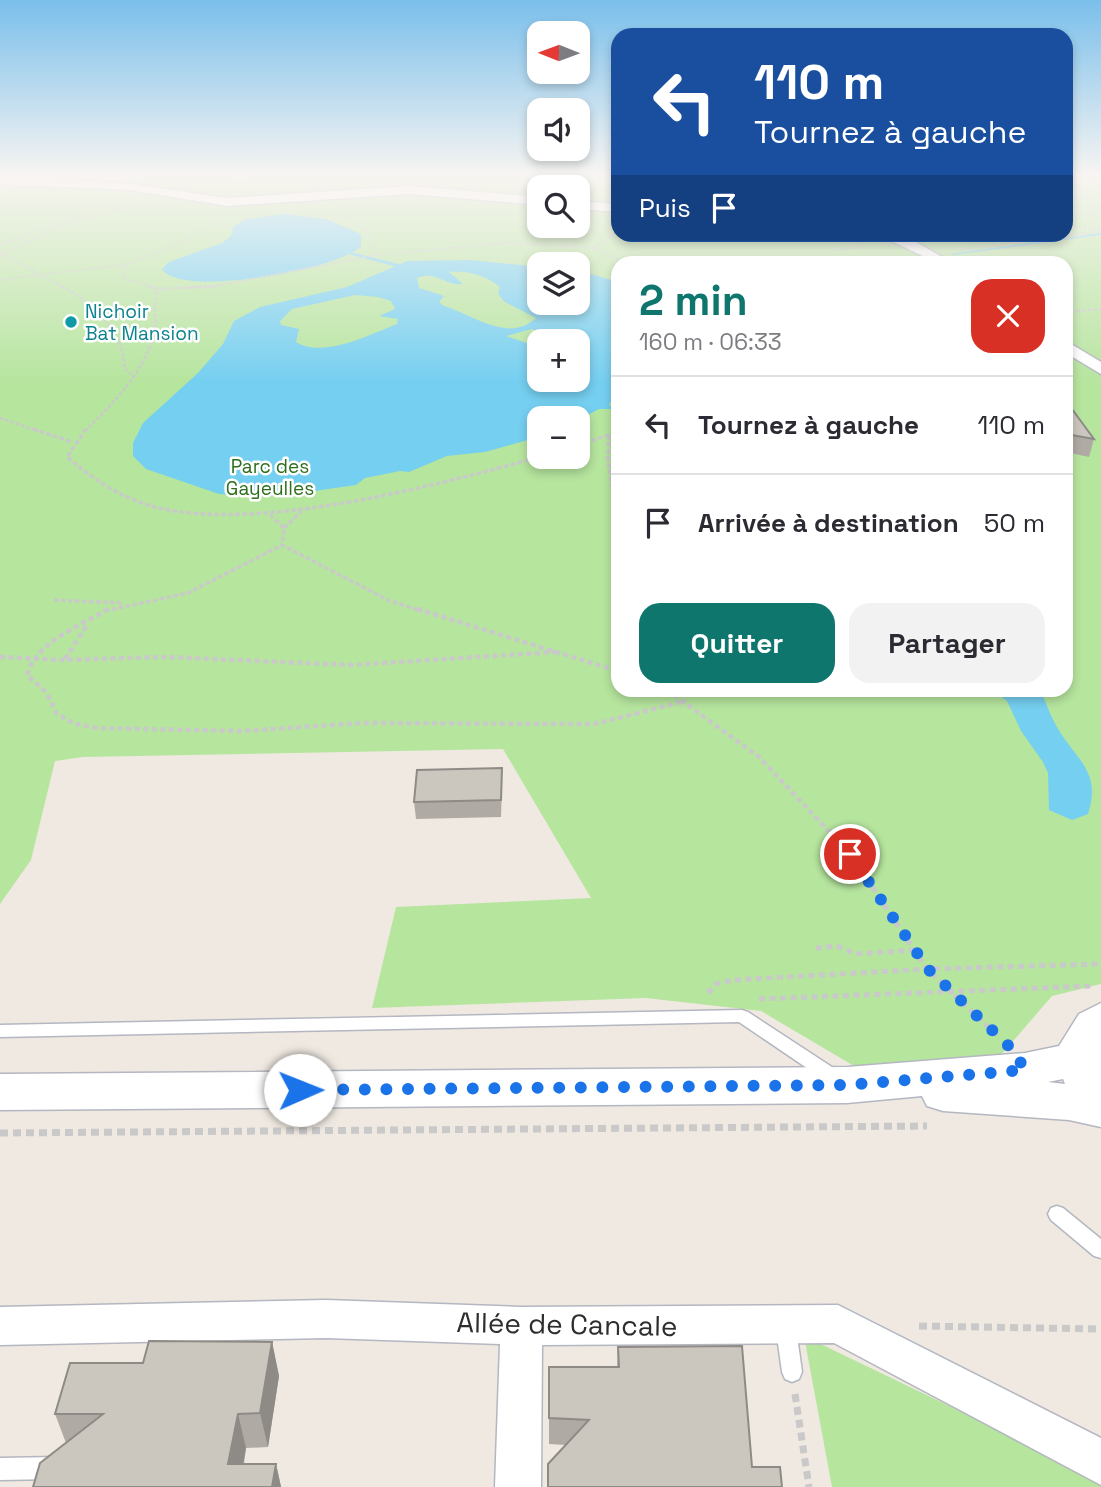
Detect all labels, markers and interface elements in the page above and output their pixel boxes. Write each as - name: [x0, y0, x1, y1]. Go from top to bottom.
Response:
- north arrow: [527, 21, 590, 84]
- map controls: [527, 21, 590, 469]
- text: 110 m: [754, 51, 884, 113]
- icon: left: [639, 56, 730, 147]
- button: sound: [527, 98, 590, 161]
- text: Tournez à gauche: [754, 112, 1026, 152]
- button: search: [527, 175, 590, 238]
- icon: arrive: [705, 189, 743, 227]
- text: Puis: [639, 191, 691, 225]
- button: layers: [527, 252, 590, 315]
- text: 2 min: [639, 274, 748, 327]
- button: close: [971, 279, 1045, 353]
- place label: Nichoir Bat Mansion: [85, 299, 199, 346]
- marker: Nichoir Bat Mansion: [63, 314, 79, 330]
- text: 160 m · 06:33: [639, 327, 782, 357]
- button: +: [527, 329, 590, 392]
- button: −: [527, 406, 590, 469]
- icon: left: [639, 406, 677, 444]
- text: Tournez à gauche: [698, 408, 919, 442]
- text: 110 m: [978, 408, 1045, 442]
- park label: Parc des Gayeulles: [226, 454, 314, 501]
- icon: arrive: [639, 504, 677, 542]
- text: Arrivée à destination: [698, 506, 959, 540]
- text: 50 m: [984, 506, 1045, 540]
- button: Quitter: [639, 603, 835, 683]
- button: Partager: [849, 603, 1045, 683]
- pin: [820, 824, 880, 884]
- icon: arrive: [831, 835, 869, 873]
- position arrow: [263, 1053, 337, 1127]
- street label: Allée de Cancale: [456, 1304, 678, 1344]

